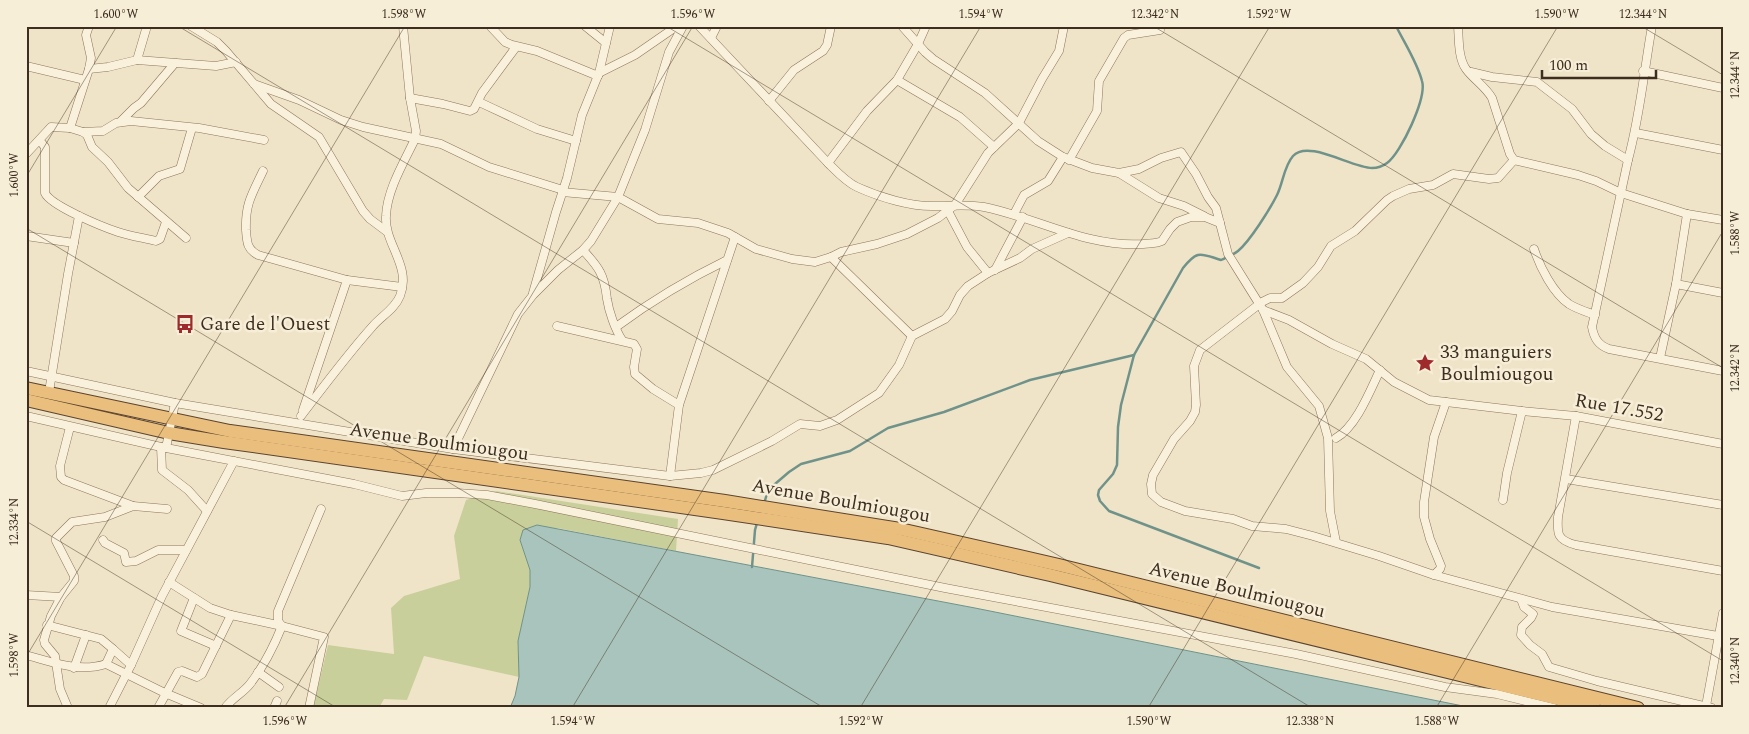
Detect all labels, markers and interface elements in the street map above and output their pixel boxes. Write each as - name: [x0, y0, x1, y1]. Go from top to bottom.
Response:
- text: 1.600°W: [94, 5, 139, 24]
- text: 1.598°W: [382, 5, 427, 24]
- text: 1.596°W: [671, 5, 716, 24]
- text: 1.594°W: [959, 5, 1004, 24]
- text: 12.342°N: [1131, 5, 1179, 24]
- text: 1.592°W: [1247, 5, 1292, 24]
- text: 1.590°W: [1535, 5, 1580, 24]
- text: 12.344°N: [1619, 5, 1667, 24]
- scale bar: [1542, 48, 1655, 80]
- text: 12.344°N: [1726, 51, 1745, 99]
- text: 100 m: [1549, 54, 1588, 77]
- text: 1.600°W: [5, 152, 24, 197]
- text: 1.588°W: [1726, 210, 1745, 255]
- place label: Gare de l'Ouest: [200, 310, 330, 339]
- bus stop icon: Gare de l'Ouest: [174, 313, 196, 335]
- place label: 33 manguiers Boulmiougou: [1440, 338, 1554, 389]
- text: 12.342°N: [1726, 344, 1745, 392]
- place icon: 33 manguiers Boulmiougou: [1414, 352, 1436, 374]
- street label: Rue 17.552: [1572, 386, 1666, 430]
- street label: Avenue Boulmiougou: [347, 415, 531, 469]
- street label: Avenue Boulmiougou: [749, 471, 933, 531]
- text: 12.334°N: [5, 498, 24, 546]
- street label: Avenue Boulmiougou: [1146, 554, 1329, 626]
- text: 1.598°W: [5, 632, 24, 677]
- text: 12.340°N: [1726, 637, 1745, 685]
- text: 1.596°W: [263, 712, 308, 731]
- text: 1.594°W: [551, 712, 596, 731]
- text: 1.592°W: [839, 712, 884, 731]
- text: 1.590°W: [1127, 712, 1172, 731]
- text: 12.338°N: [1286, 712, 1334, 731]
- text: 1.588°W: [1415, 712, 1460, 731]

